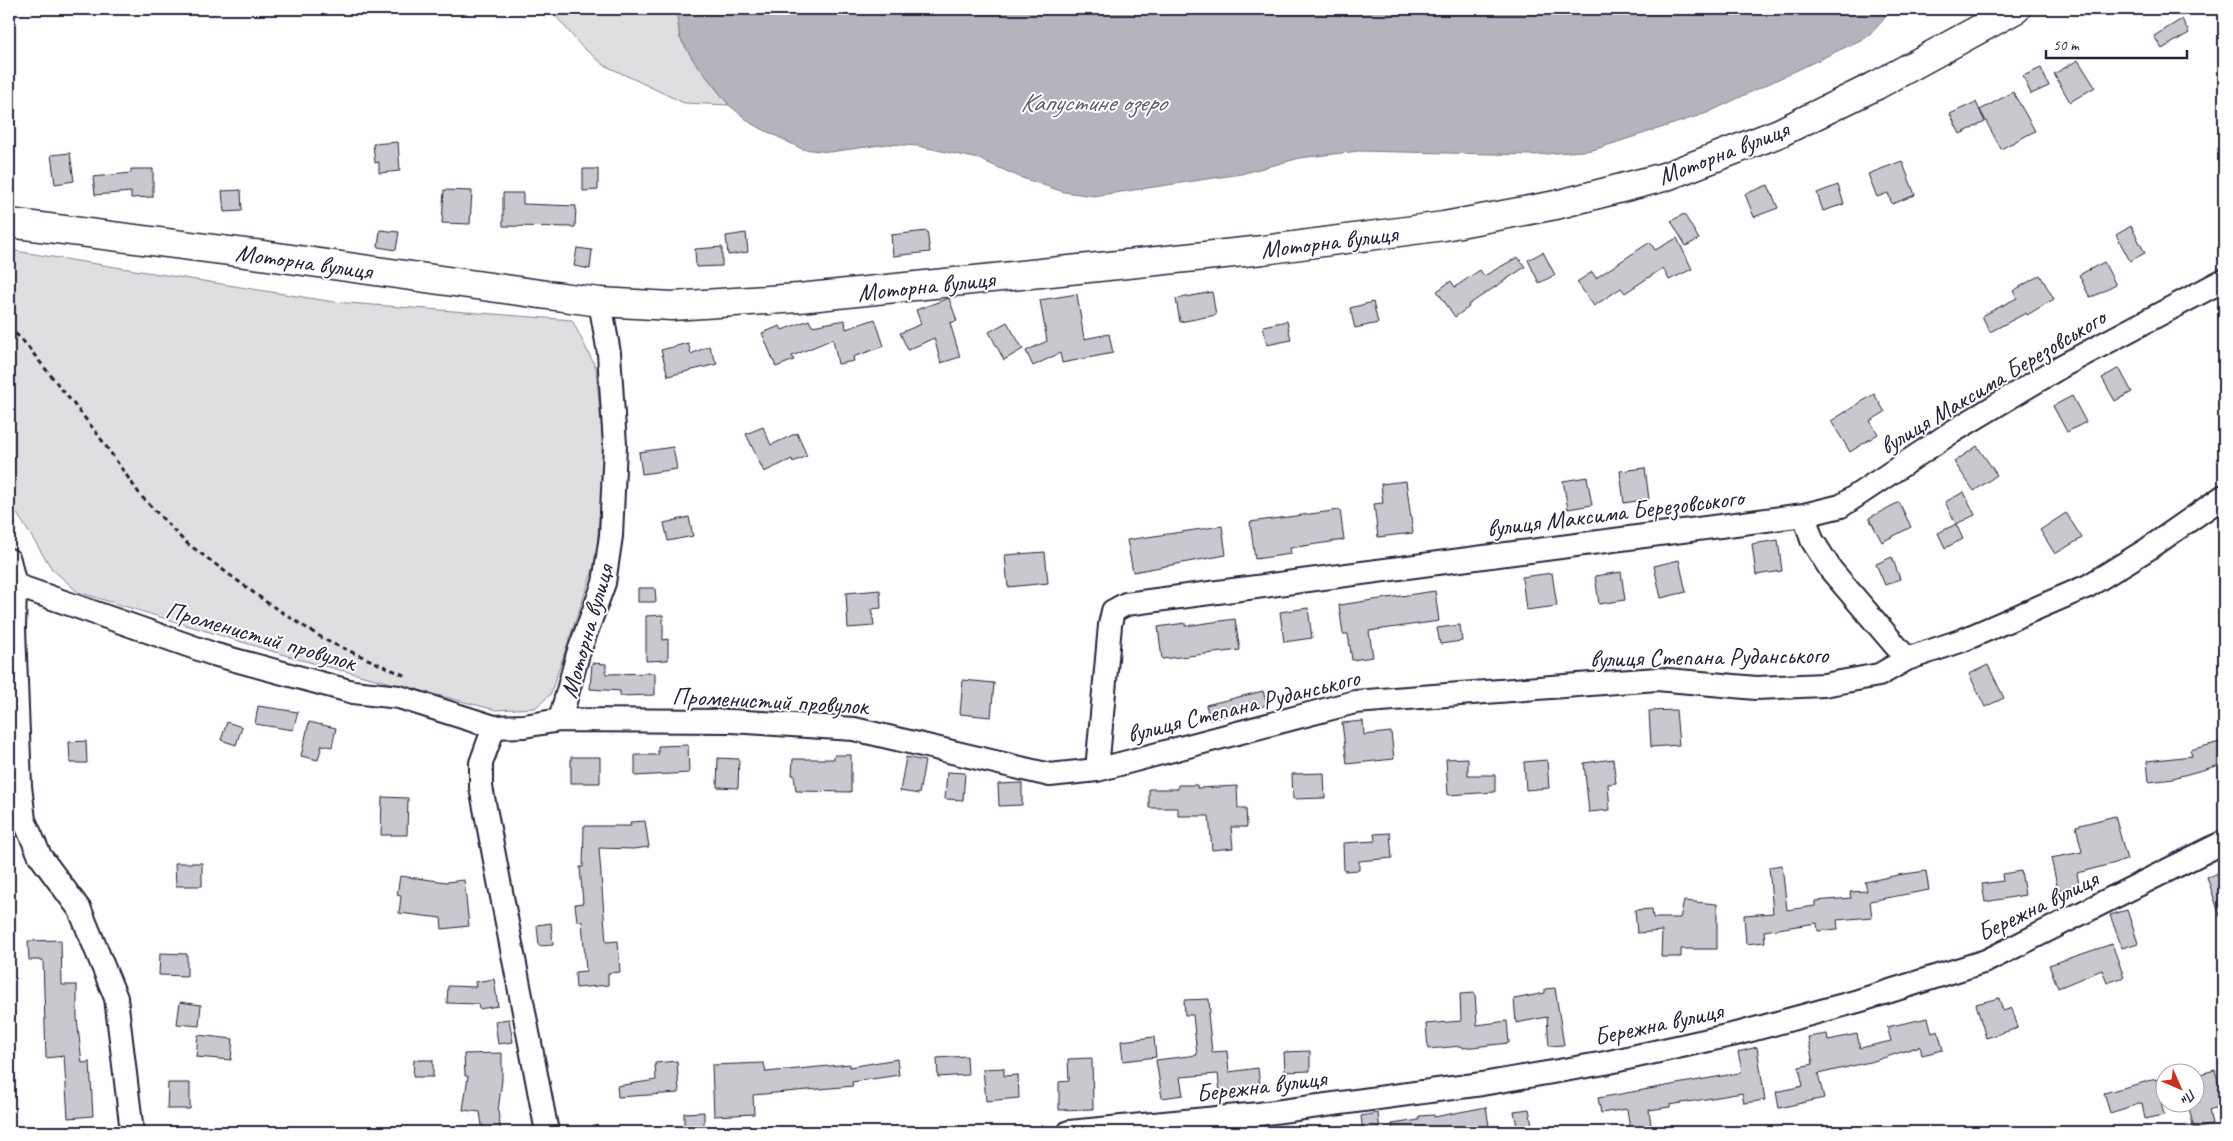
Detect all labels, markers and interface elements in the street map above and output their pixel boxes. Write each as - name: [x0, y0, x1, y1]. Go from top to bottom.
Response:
- scale bar: [2046, 28, 2187, 60]
- text: 50 m: [2053, 36, 2080, 55]
- water label: Капустине озеро: [1020, 86, 1169, 119]
- street label: Моторна вулиця: [1653, 113, 1795, 192]
- street label: Моторна вулиця: [1259, 217, 1402, 266]
- street label: Моторна вулиця: [234, 237, 377, 288]
- street label: Моторна вулиця: [856, 263, 999, 309]
- street label: вулиця Максима Березовського: [1874, 300, 2114, 462]
- street label: вулиця Максима Березовського: [1485, 481, 1748, 545]
- street label: Моторна вулиця: [553, 558, 622, 702]
- street label: Променистий провулок: [162, 594, 361, 679]
- street label: вулиця Степана Руданського: [1590, 639, 1830, 675]
- street label: вулиця Степана Руданського: [1124, 661, 1364, 750]
- street label: Променистий провулок: [671, 680, 870, 722]
- street label: Бережна вулиця: [1972, 862, 2105, 949]
- street label: Бережна вулиця: [1591, 994, 1728, 1053]
- street label: Бережна вулиця: [1194, 1062, 1330, 1110]
- north arrow: [2156, 1064, 2206, 1114]
- text: Пн: [2177, 1086, 2200, 1109]

